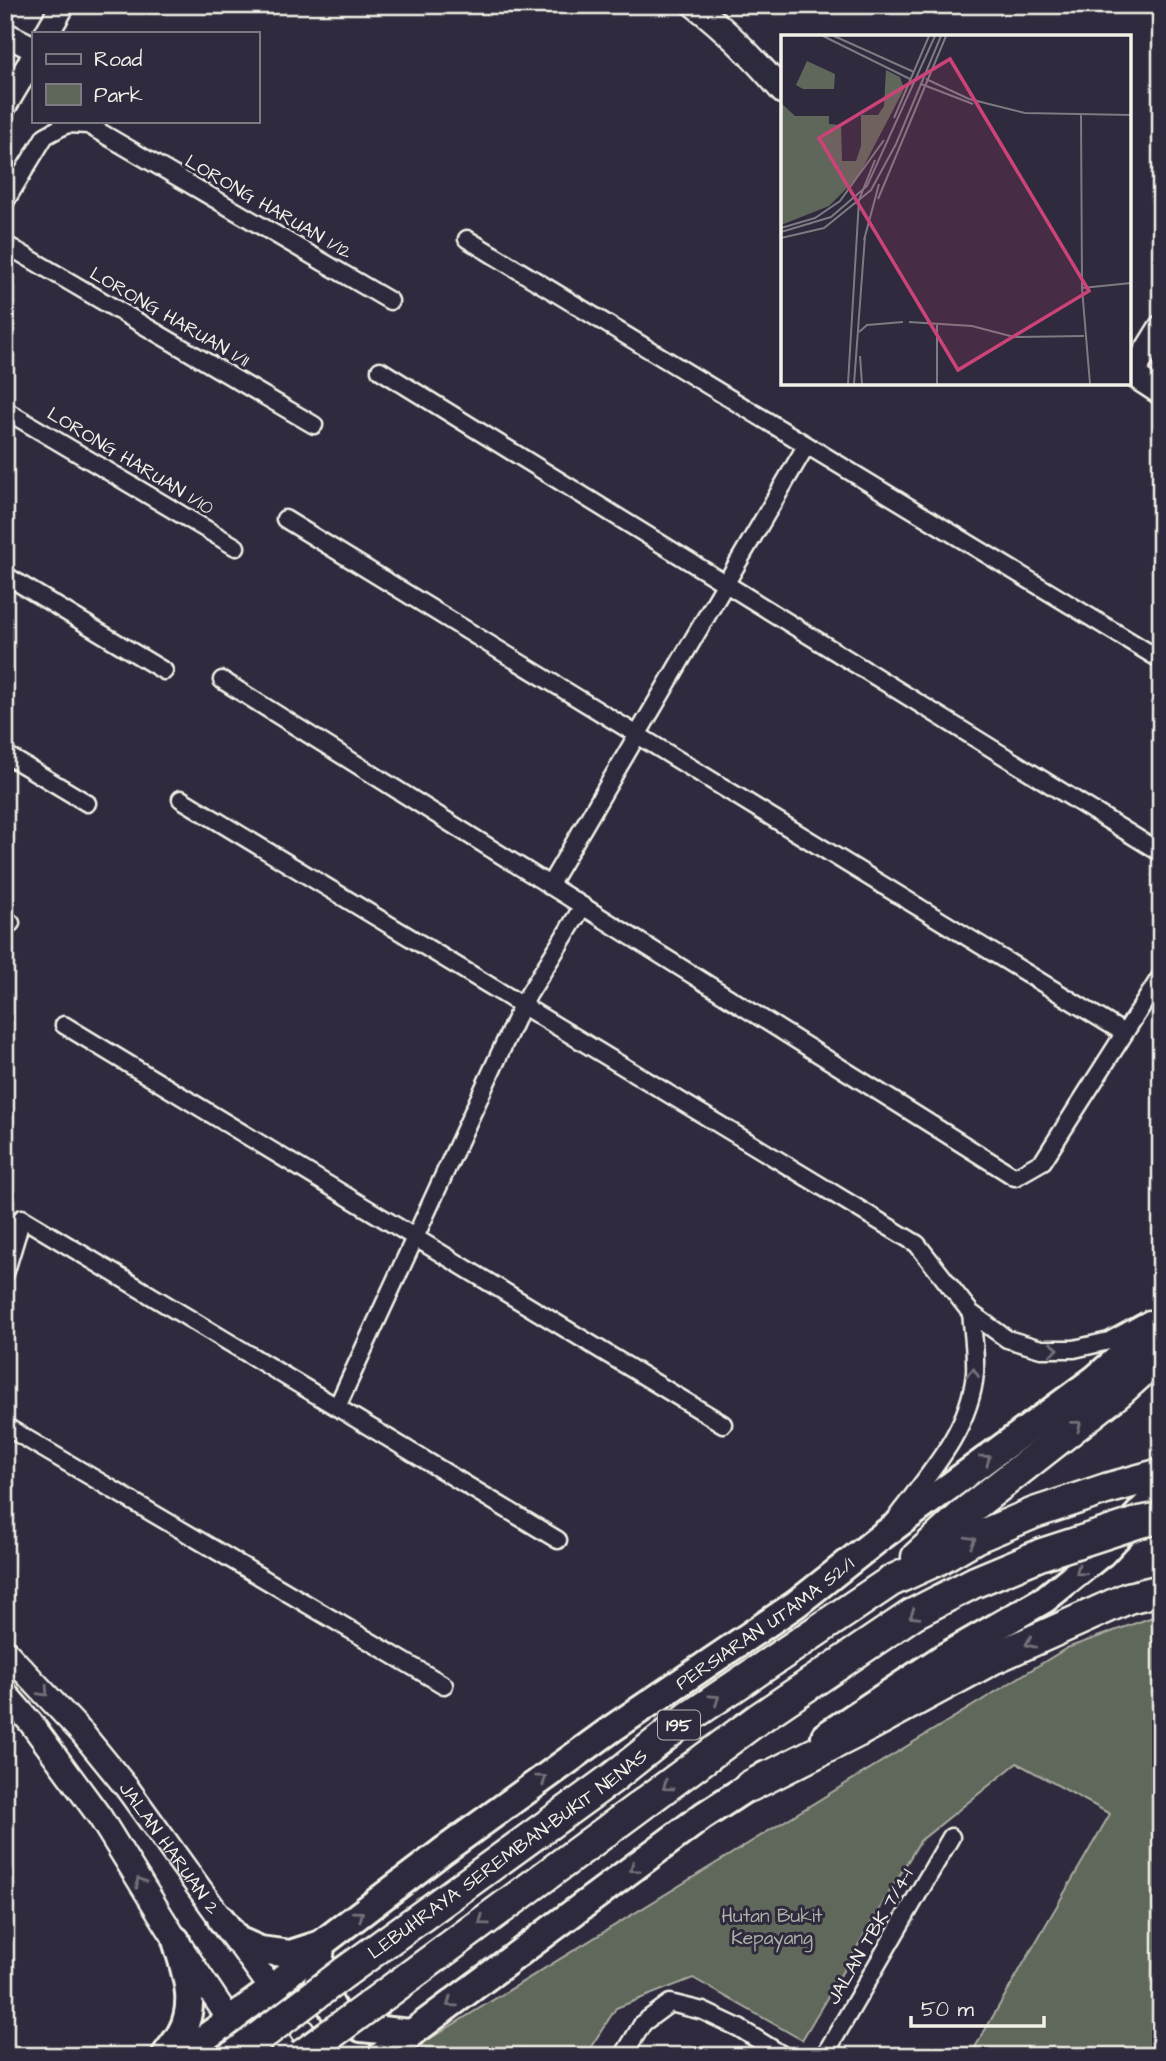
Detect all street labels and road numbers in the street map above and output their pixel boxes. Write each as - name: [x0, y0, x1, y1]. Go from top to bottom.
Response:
- street label: LORONG HARUAN 1/12: [180, 148, 357, 266]
- street label: LORONG HARUAN 1/11: [84, 261, 255, 374]
- street label: LORONG HARUAN 1/10: [42, 401, 219, 522]
- street label: PERSIARAN UTAMA S2/1: [670, 1551, 861, 1697]
- road number: 195: [658, 1710, 700, 1740]
- street label: LEBUHRAYA SEREMBAN-BUKIT NENAS: [363, 1743, 654, 1966]
- street label: JALAN HARUAN 2: [112, 1776, 226, 1920]
- street label: JALAN TBK 7/4-1: [820, 1863, 921, 2010]

